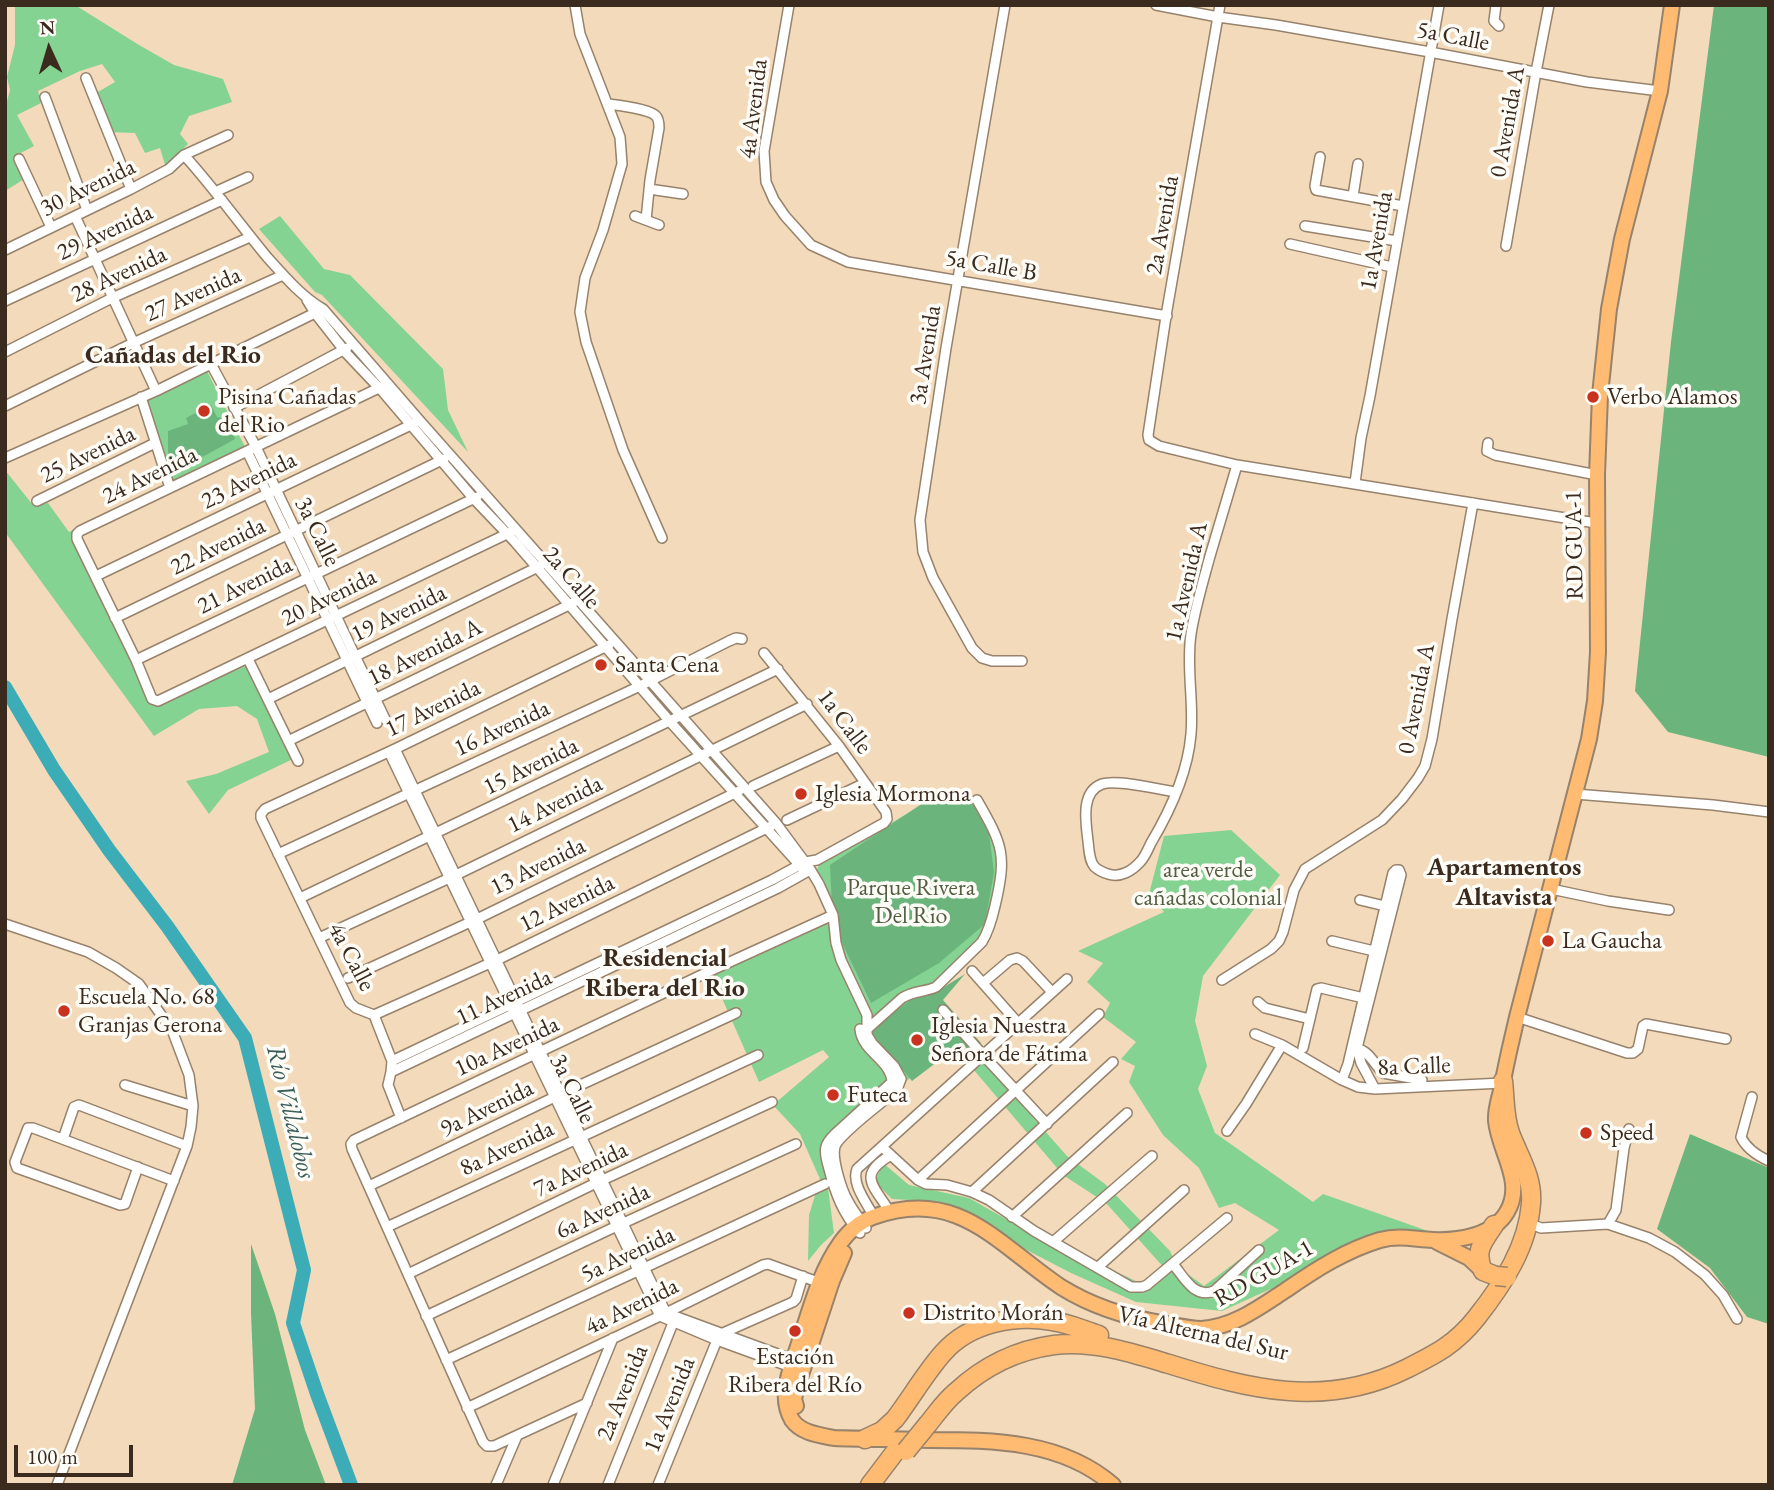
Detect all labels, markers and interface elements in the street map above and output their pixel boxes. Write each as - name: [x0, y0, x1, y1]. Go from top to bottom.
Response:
- north arrow: [14, 14, 84, 84]
- text: N: [39, 15, 56, 41]
- street label: 5a Calle: [1414, 16, 1492, 58]
- street label: 4a Avenida: [734, 57, 774, 161]
- street label: 0 Avenida A: [1484, 64, 1532, 180]
- street label: 30 Avenida: [36, 153, 140, 223]
- street label: 2a Avenida: [1140, 173, 1186, 277]
- street label: 1a Avenida: [1354, 189, 1400, 293]
- street label: 29 Avenida: [53, 198, 157, 268]
- street label: 28 Avenida: [67, 240, 171, 310]
- street label: 5a Calle B: [943, 244, 1039, 288]
- street label: 27 Avenida: [140, 261, 246, 329]
- street label: 3a Avenida: [904, 303, 948, 407]
- district label: Cañadas del Rio: [85, 340, 261, 372]
- place label: Pisina Cañadas del Rio: [218, 383, 356, 439]
- place label: Verbo Alamos: [1607, 383, 1737, 411]
- marker: Verbo Alamos: [1585, 389, 1601, 405]
- marker: Pisina Cañadas del Rio: [196, 403, 212, 419]
- street label: 25 Avenida: [36, 420, 140, 490]
- street label: 24 Avenida: [98, 441, 202, 511]
- street label: 23 Avenida: [197, 446, 301, 516]
- street label: RD GUA-1: [1560, 490, 1590, 600]
- street label: 3a Calle: [288, 493, 346, 571]
- street label: 22 Avenida: [166, 512, 270, 582]
- street label: 1a Avenida A: [1159, 519, 1215, 645]
- street label: 2a Calle: [536, 541, 606, 615]
- street label: 21 Avenida: [193, 551, 297, 621]
- street label: 20 Avenida: [277, 563, 381, 633]
- street label: 19 Avenida: [347, 579, 451, 649]
- street label: 18 Avenida A: [363, 613, 487, 693]
- street label: 0 Avenida A: [1392, 641, 1442, 757]
- place label: Santa Cena: [615, 651, 719, 679]
- marker: Santa Cena: [593, 657, 609, 673]
- street label: 17 Avenida: [381, 674, 485, 744]
- street label: 1a Calle: [810, 684, 878, 760]
- street label: 16 Avenida: [450, 694, 554, 764]
- street label: 15 Avenida: [479, 732, 583, 802]
- street label: 14 Avenida: [503, 770, 607, 840]
- place label: Iglesia Mormona: [815, 780, 971, 808]
- marker: Iglesia Mormona: [793, 786, 809, 802]
- street label: 13 Avenida: [486, 832, 590, 902]
- district label: Apartamentos Altavista: [1427, 852, 1581, 914]
- park label: area verde cañadas colonial: [1134, 856, 1282, 912]
- street label: 12 Avenida: [515, 869, 619, 939]
- park label: Parque Rivera Del Rio: [847, 874, 975, 930]
- street label: 4a Calle: [321, 918, 381, 996]
- place label: La Gaucha: [1562, 927, 1662, 955]
- marker: La Gaucha: [1540, 933, 1556, 949]
- district label: Residencial Ribera del Rio: [585, 943, 745, 1004]
- street label: 11 Avenida: [452, 963, 556, 1033]
- place label: Escuela No. 68 Granjas Gerona: [78, 983, 222, 1039]
- marker: Escuela No. 68 Granjas Gerona: [56, 1003, 72, 1019]
- street label: 10a Avenida: [450, 1010, 564, 1084]
- place label: Iglesia Nuestra Señora de Fátima: [931, 1012, 1088, 1068]
- marker: Iglesia Nuestra Señora de Fátima: [909, 1032, 925, 1048]
- water label: Río Villalobos: [258, 1042, 322, 1182]
- street label: 3a Calle: [543, 1050, 601, 1128]
- street label: 8a Calle: [1377, 1051, 1451, 1083]
- street label: 9a Avenida: [436, 1074, 538, 1144]
- place label: Futeca: [847, 1081, 908, 1109]
- marker: Futeca: [825, 1087, 841, 1103]
- street label: 8a Avenida: [455, 1115, 559, 1183]
- place label: Speed: [1600, 1119, 1654, 1147]
- marker: Speed: [1578, 1125, 1594, 1141]
- street label: 7a Avenida: [529, 1136, 633, 1204]
- street label: 6a Avenida: [551, 1178, 655, 1246]
- street label: 5a Avenida: [576, 1221, 680, 1289]
- street label: RD GUA-1: [1209, 1234, 1319, 1314]
- street label: 4a Avenida: [581, 1272, 683, 1342]
- place label: Distrito Morán: [923, 1299, 1064, 1327]
- street label: Vía Alterna del Sur: [1115, 1300, 1291, 1368]
- marker: Distrito Morán: [901, 1305, 917, 1321]
- marker: Estación Ribera del Río: [787, 1323, 803, 1339]
- street label: 2a Avenida: [591, 1341, 655, 1445]
- place label: Estación Ribera del Río: [728, 1343, 862, 1399]
- street label: 1a Avenida: [638, 1353, 702, 1457]
- scale bar: [18, 1430, 136, 1474]
- text: 100 m: [27, 1443, 78, 1470]

